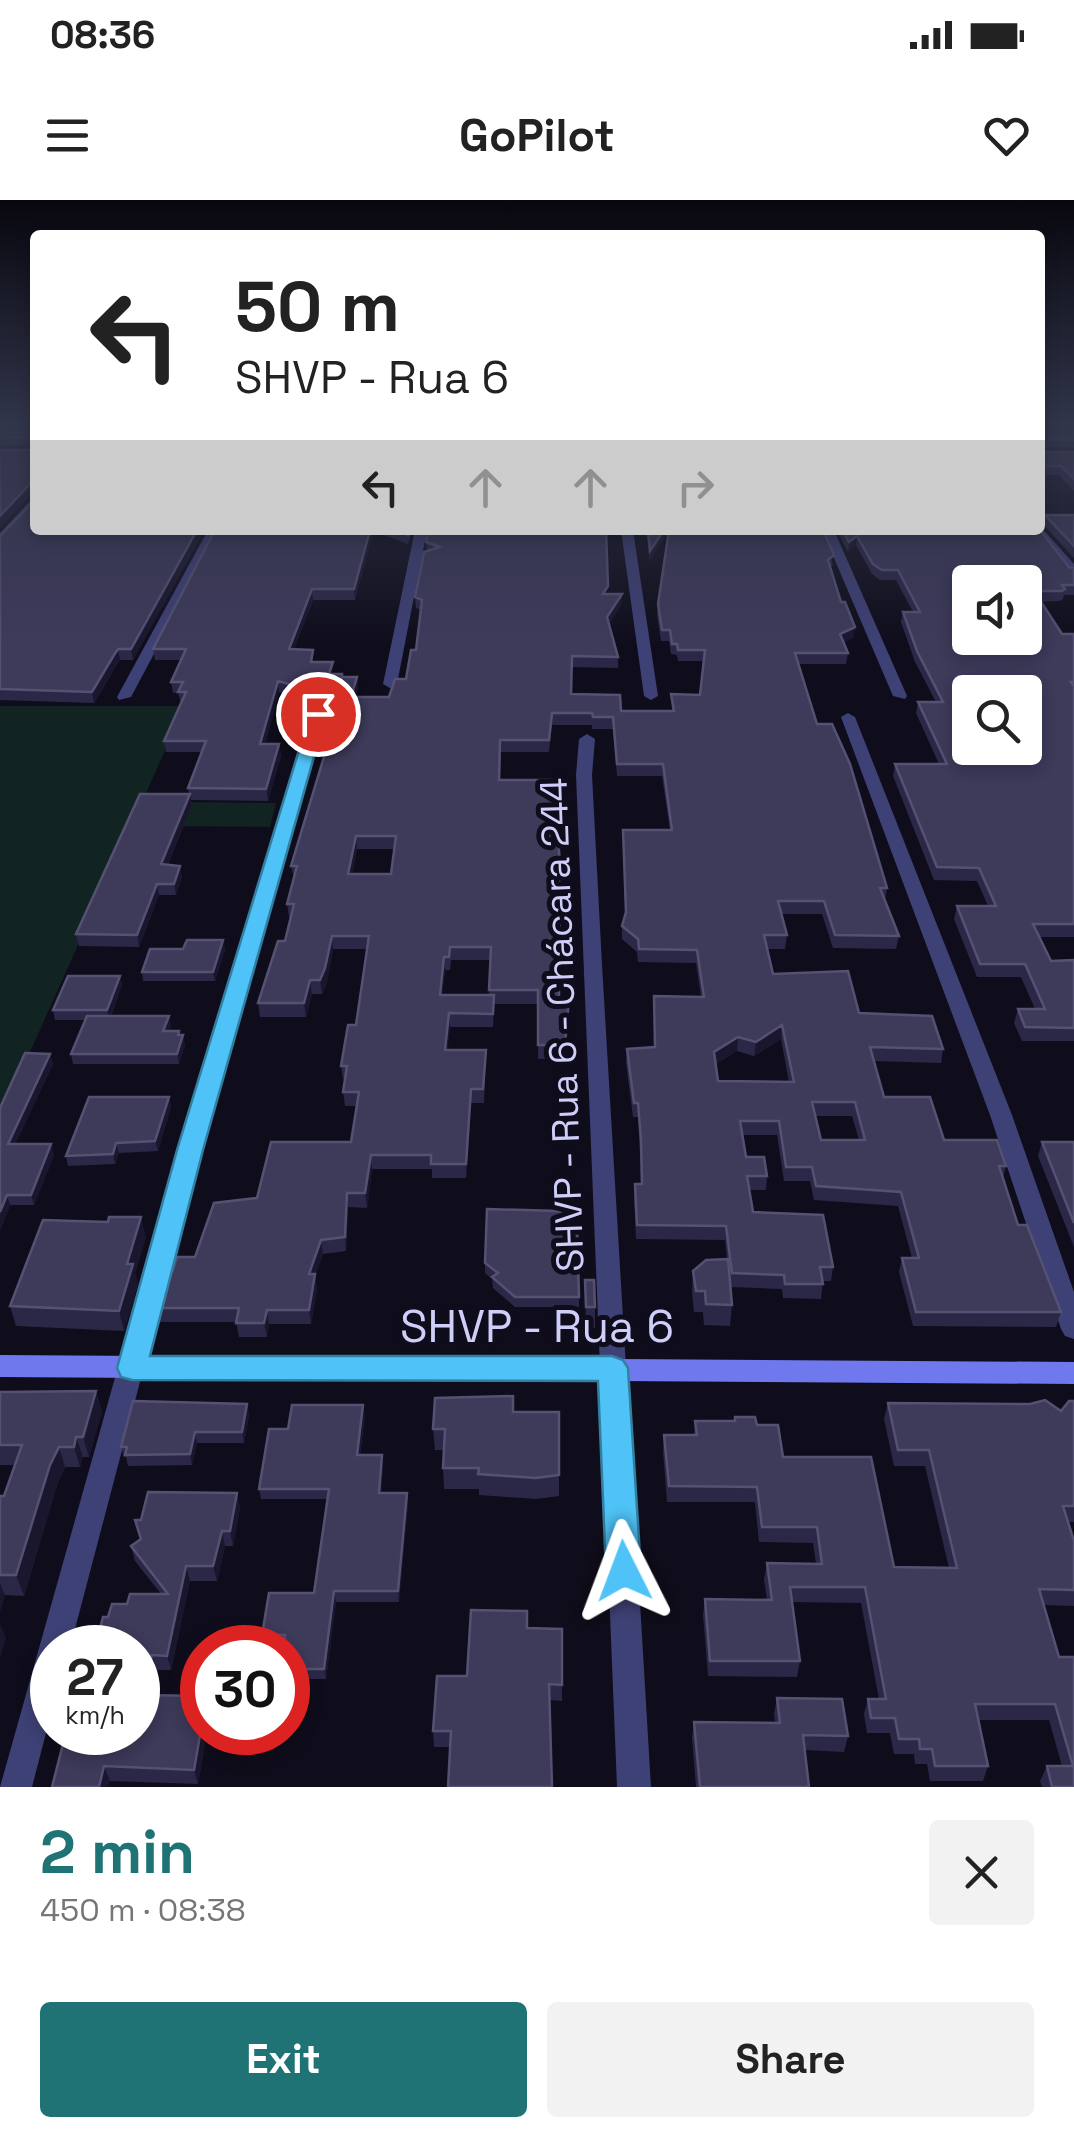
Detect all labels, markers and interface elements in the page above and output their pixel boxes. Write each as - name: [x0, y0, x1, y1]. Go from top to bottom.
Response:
- text: 08:36: [50, 11, 155, 59]
- text: GoPilot: [459, 107, 615, 164]
- icon: menu: [40, 108, 95, 163]
- icon: heart: [979, 108, 1034, 163]
- text: 50 m: [235, 262, 400, 351]
- icon: left: [70, 270, 200, 400]
- text: SHVP - Rua 6: [235, 349, 509, 406]
- icon: left: [353, 460, 408, 515]
- icon: ahead: [458, 460, 513, 515]
- icon: ahead: [563, 460, 618, 515]
- icon: right: [668, 460, 723, 515]
- map controls: [952, 565, 1042, 765]
- button: sound: [952, 565, 1042, 655]
- pin: [276, 672, 361, 757]
- button: search: [952, 675, 1042, 765]
- icon: arrive: [291, 687, 346, 742]
- street label: SHVP - Rua 6 - Chácara 244: [529, 777, 595, 1273]
- street label: SHVP - Rua 6: [400, 1298, 674, 1355]
- position arrow: [572, 1519, 676, 1623]
- speed limit sign: 30: [180, 1625, 310, 1755]
- text: 27: [67, 1646, 123, 1710]
- text: km/h: [65, 1699, 125, 1731]
- text: 2 min: [40, 1814, 195, 1891]
- button: close: [929, 1820, 1034, 1925]
- text: 450 m · 08:38: [40, 1890, 246, 1930]
- button: Exit: [40, 2002, 527, 2117]
- button: Share: [547, 2002, 1034, 2117]

